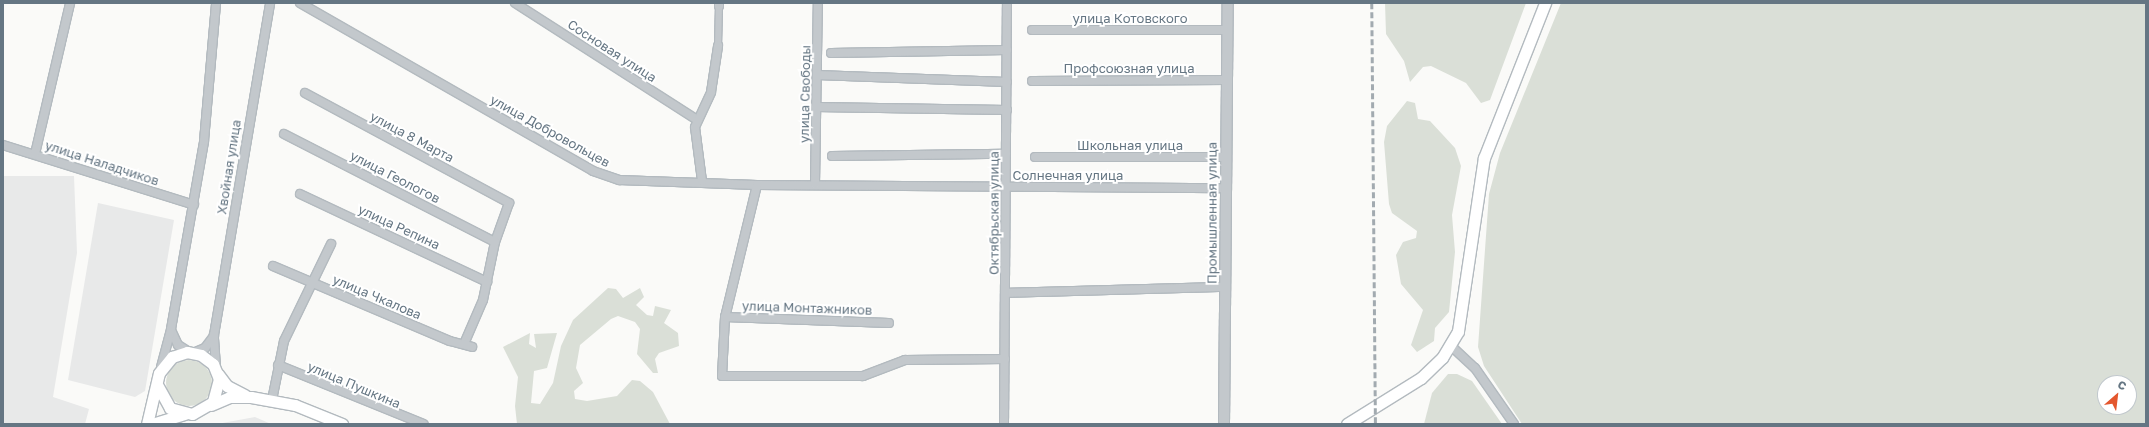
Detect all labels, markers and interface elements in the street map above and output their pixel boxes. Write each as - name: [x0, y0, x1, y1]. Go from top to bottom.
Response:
- street label: улица Котовского: [1073, 10, 1187, 26]
- street label: Сосновая улица: [565, 16, 659, 86]
- street label: улица Свободы: [796, 45, 814, 143]
- street label: Профсоюзная улица: [1064, 60, 1194, 76]
- street label: улица Добровольцев: [487, 92, 613, 170]
- street label: улица 8 Марта: [368, 108, 456, 166]
- street label: Хвойная улица: [214, 119, 244, 215]
- street label: улица Наладчиков: [43, 137, 161, 189]
- street label: Школьная улица: [1077, 137, 1183, 153]
- street label: Промышленная улица: [1204, 142, 1220, 284]
- street label: улица Геологов: [347, 148, 443, 206]
- street label: Октябрьская улица: [986, 151, 1002, 275]
- street label: Солнечная улица: [1013, 167, 1123, 183]
- street label: улица Репина: [356, 201, 442, 253]
- street label: улица Чкалова: [330, 271, 424, 323]
- street label: улица Монтажников: [742, 298, 872, 318]
- street label: улица Пушкина: [305, 358, 403, 412]
- north arrow: [2097, 375, 2137, 415]
- text: С: [2116, 377, 2129, 392]

